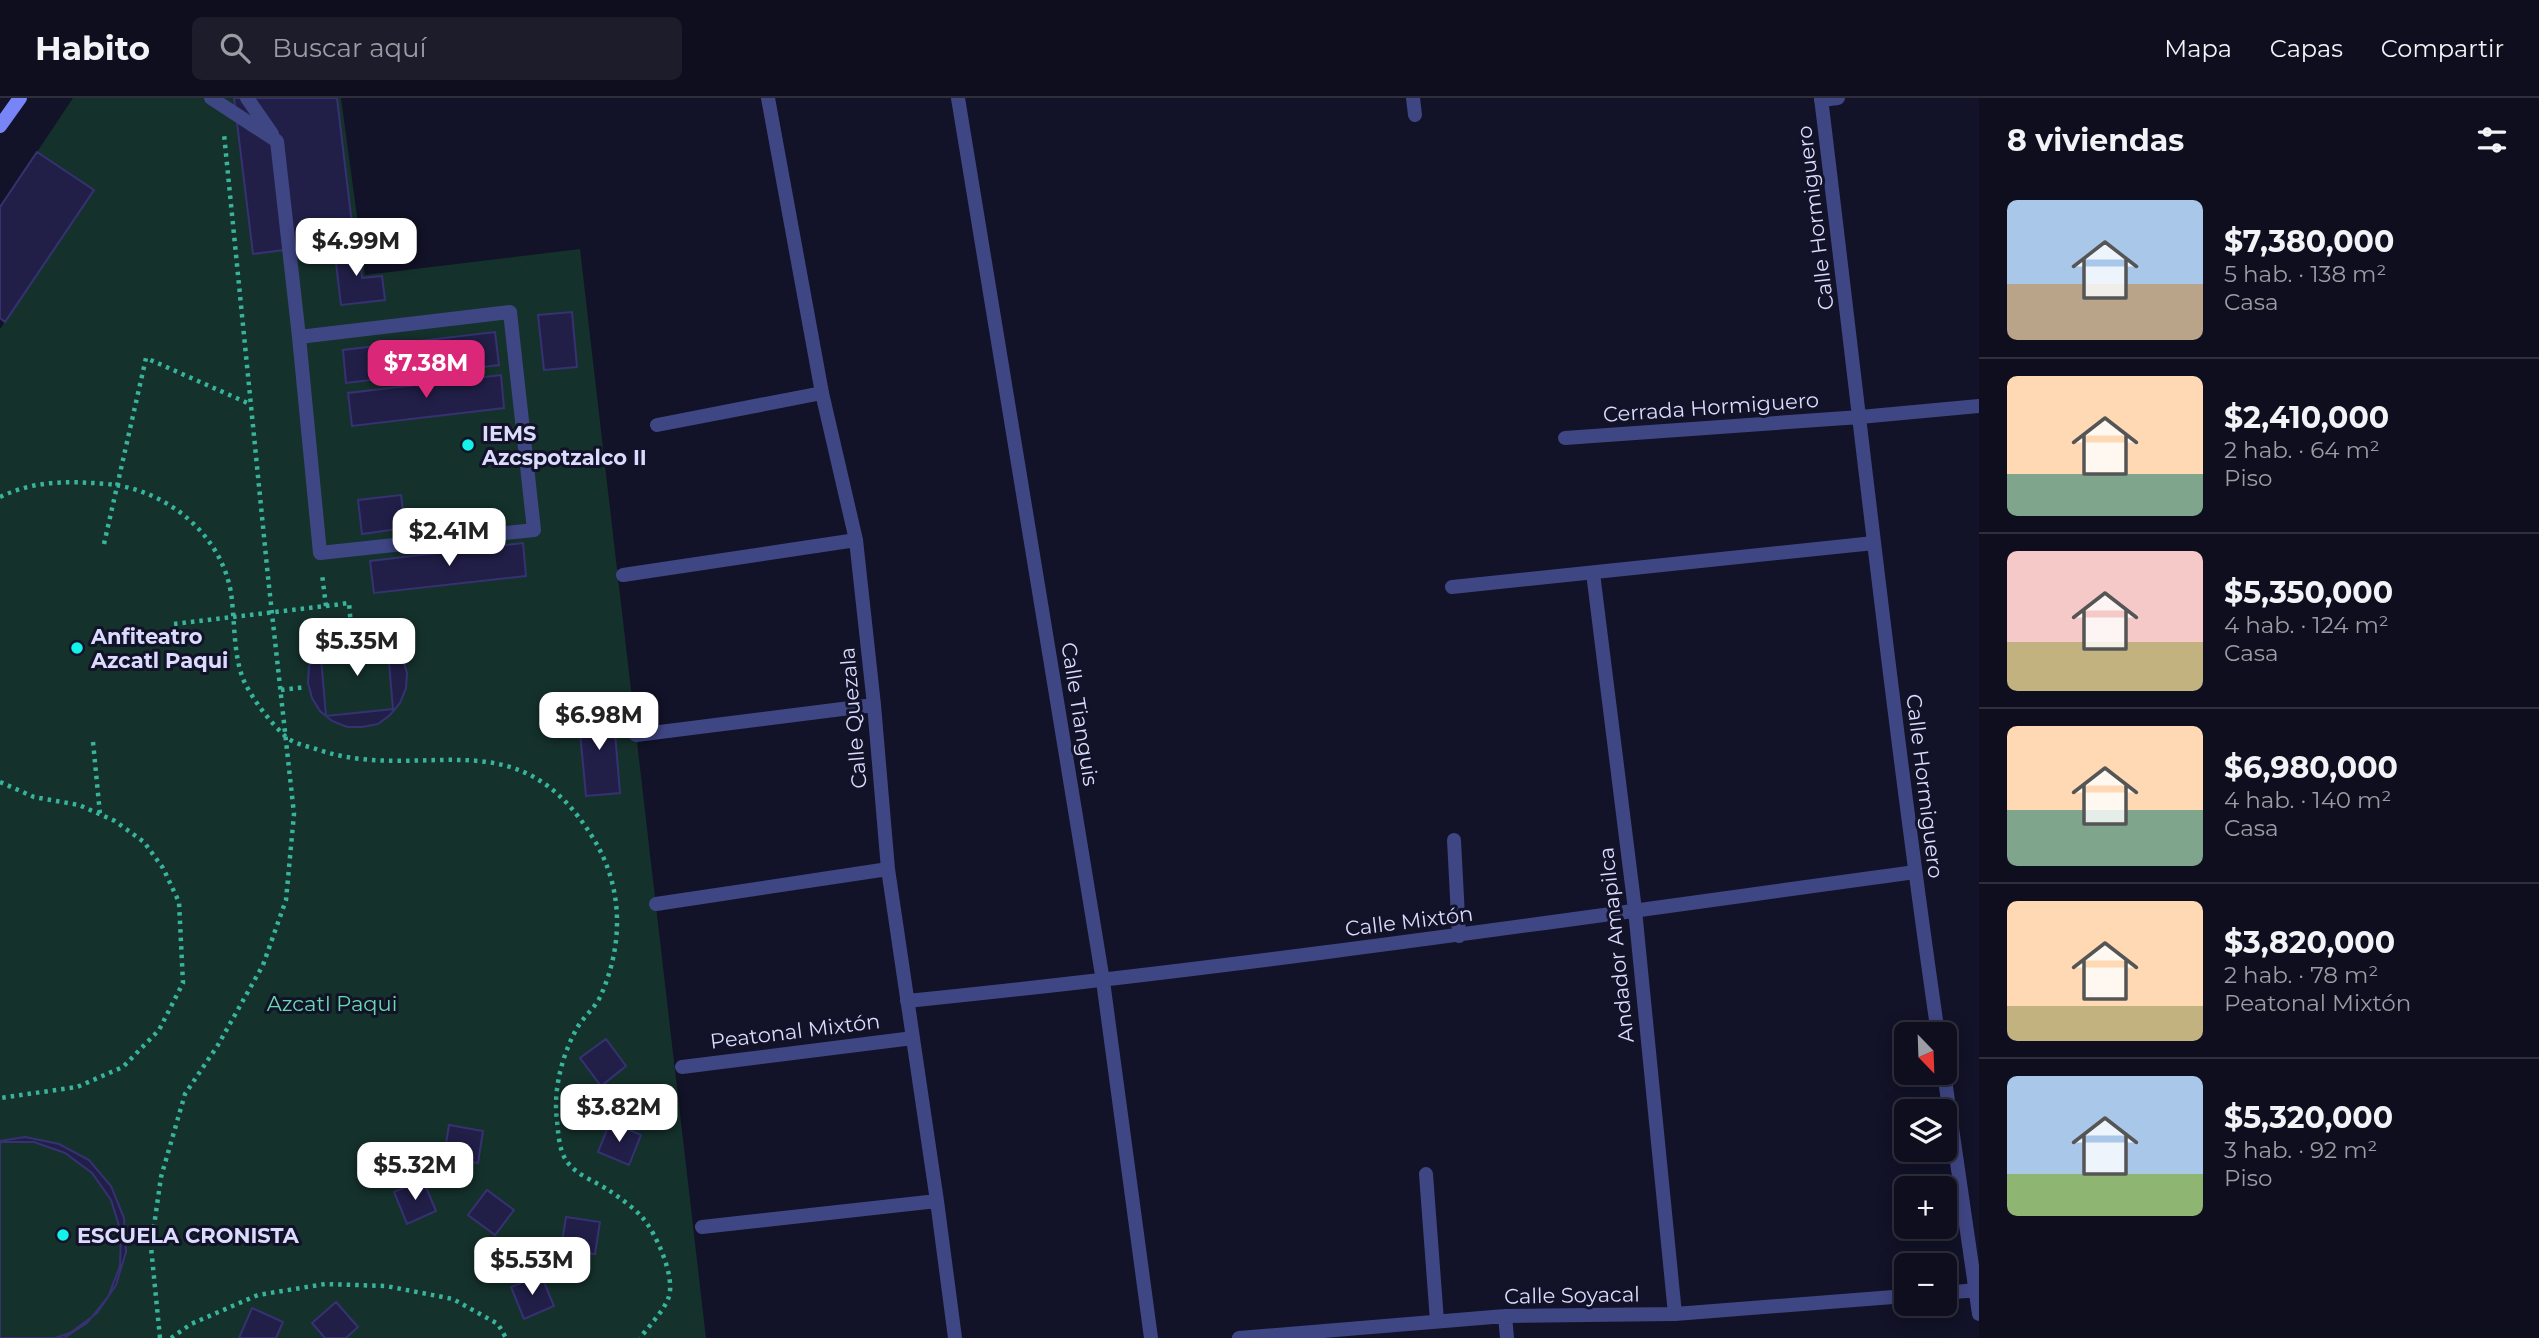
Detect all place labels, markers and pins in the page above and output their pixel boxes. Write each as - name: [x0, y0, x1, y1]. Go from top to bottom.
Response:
- pin: $4.99M: [299, 218, 413, 278]
- pin: $7.38M: [369, 341, 483, 400]
- place label: IEMS Azcspotzalco II: [481, 421, 647, 470]
- marker: IEMS Azcspotzalco II: [460, 437, 476, 453]
- pin: $2.41M: [392, 508, 506, 568]
- pin: $5.35M: [300, 618, 414, 678]
- place label: Anfiteatro Azcatl Paqui: [90, 624, 228, 673]
- marker: Anfiteatro Azcatl Paqui: [69, 640, 85, 656]
- pin: $6.98M: [542, 692, 656, 752]
- pin: $3.82M: [562, 1084, 676, 1144]
- pin: $5.32M: [358, 1142, 472, 1202]
- place label: ESCUELA CRONISTA: [77, 1223, 300, 1248]
- marker: ESCUELA CRONISTA: [55, 1227, 71, 1243]
- pin: $5.53M: [475, 1238, 589, 1297]

